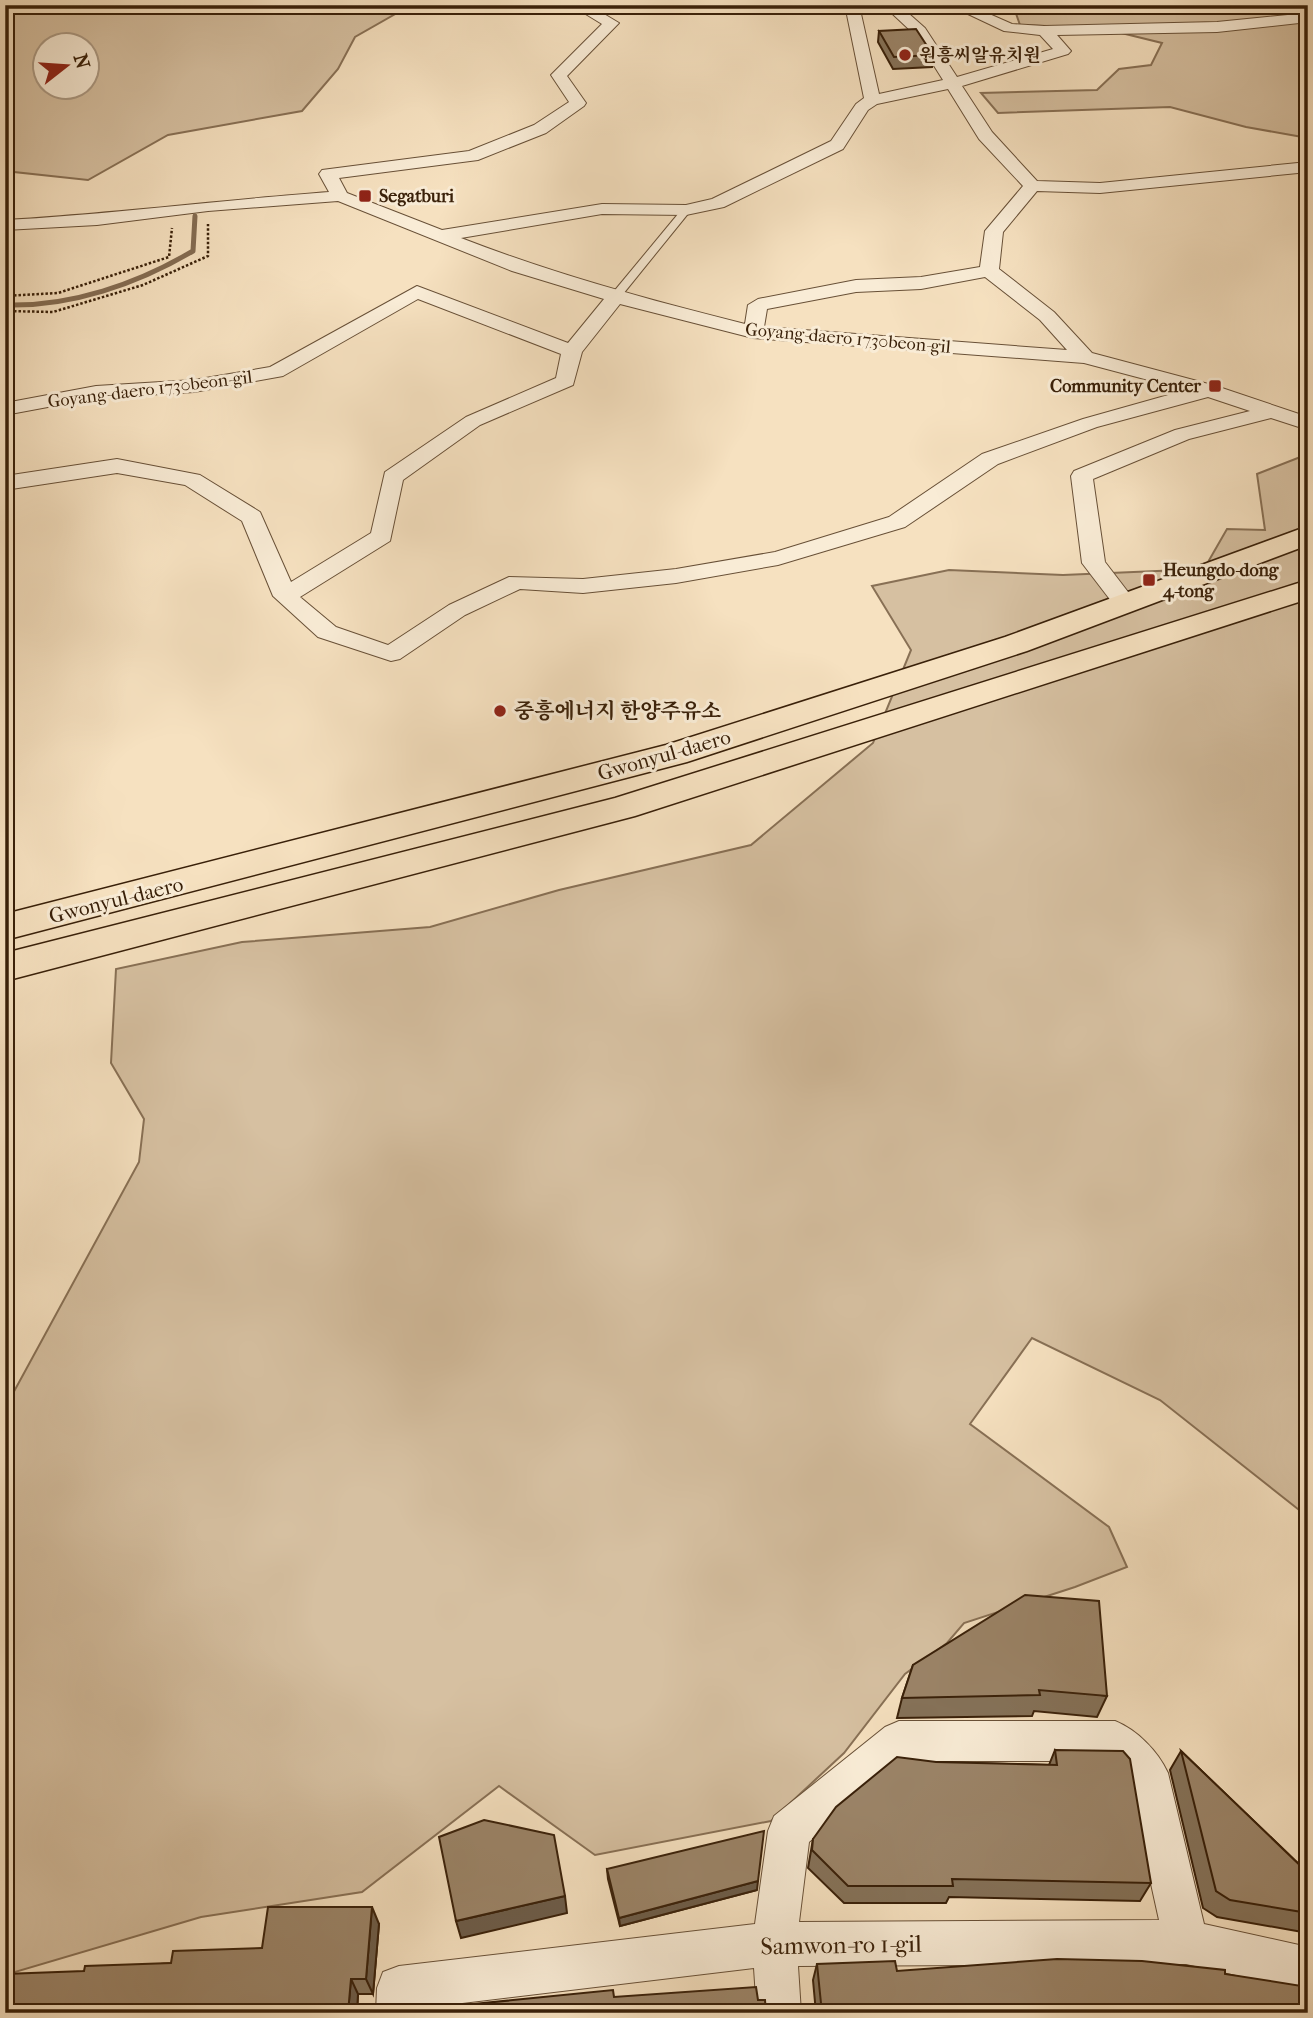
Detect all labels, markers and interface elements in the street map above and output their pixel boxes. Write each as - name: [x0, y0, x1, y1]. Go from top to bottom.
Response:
- north arrow: [32, 32, 102, 102]
- place label: 원흥씨알유치원: [919, 45, 1041, 66]
- marker: 원흥씨알유치원: [897, 47, 913, 63]
- text: N: [69, 51, 94, 72]
- place label: Segatburi: [379, 186, 455, 207]
- marker: Segatburi: [357, 188, 373, 204]
- street label: Goyang-daero 1730beon-gil: [744, 319, 952, 358]
- street label: Goyang-daero 1730beon-gil: [46, 367, 254, 412]
- place label: Community Center: [1050, 376, 1201, 397]
- marker: Community Center: [1207, 378, 1223, 394]
- place label: Heungdo-dong 4-tong: [1162, 560, 1280, 602]
- marker: Heungdo-dong 4-tong: [1141, 572, 1157, 588]
- place label: 중흥에너지 한양주유소: [514, 699, 721, 723]
- marker: 중흥에너지 한양주유소: [492, 703, 508, 719]
- street label: Gwonyul-daero: [595, 725, 733, 785]
- street label: Gwonyul-daero: [46, 872, 186, 928]
- street label: Samwon-ro 1-gil: [760, 1930, 922, 1960]

